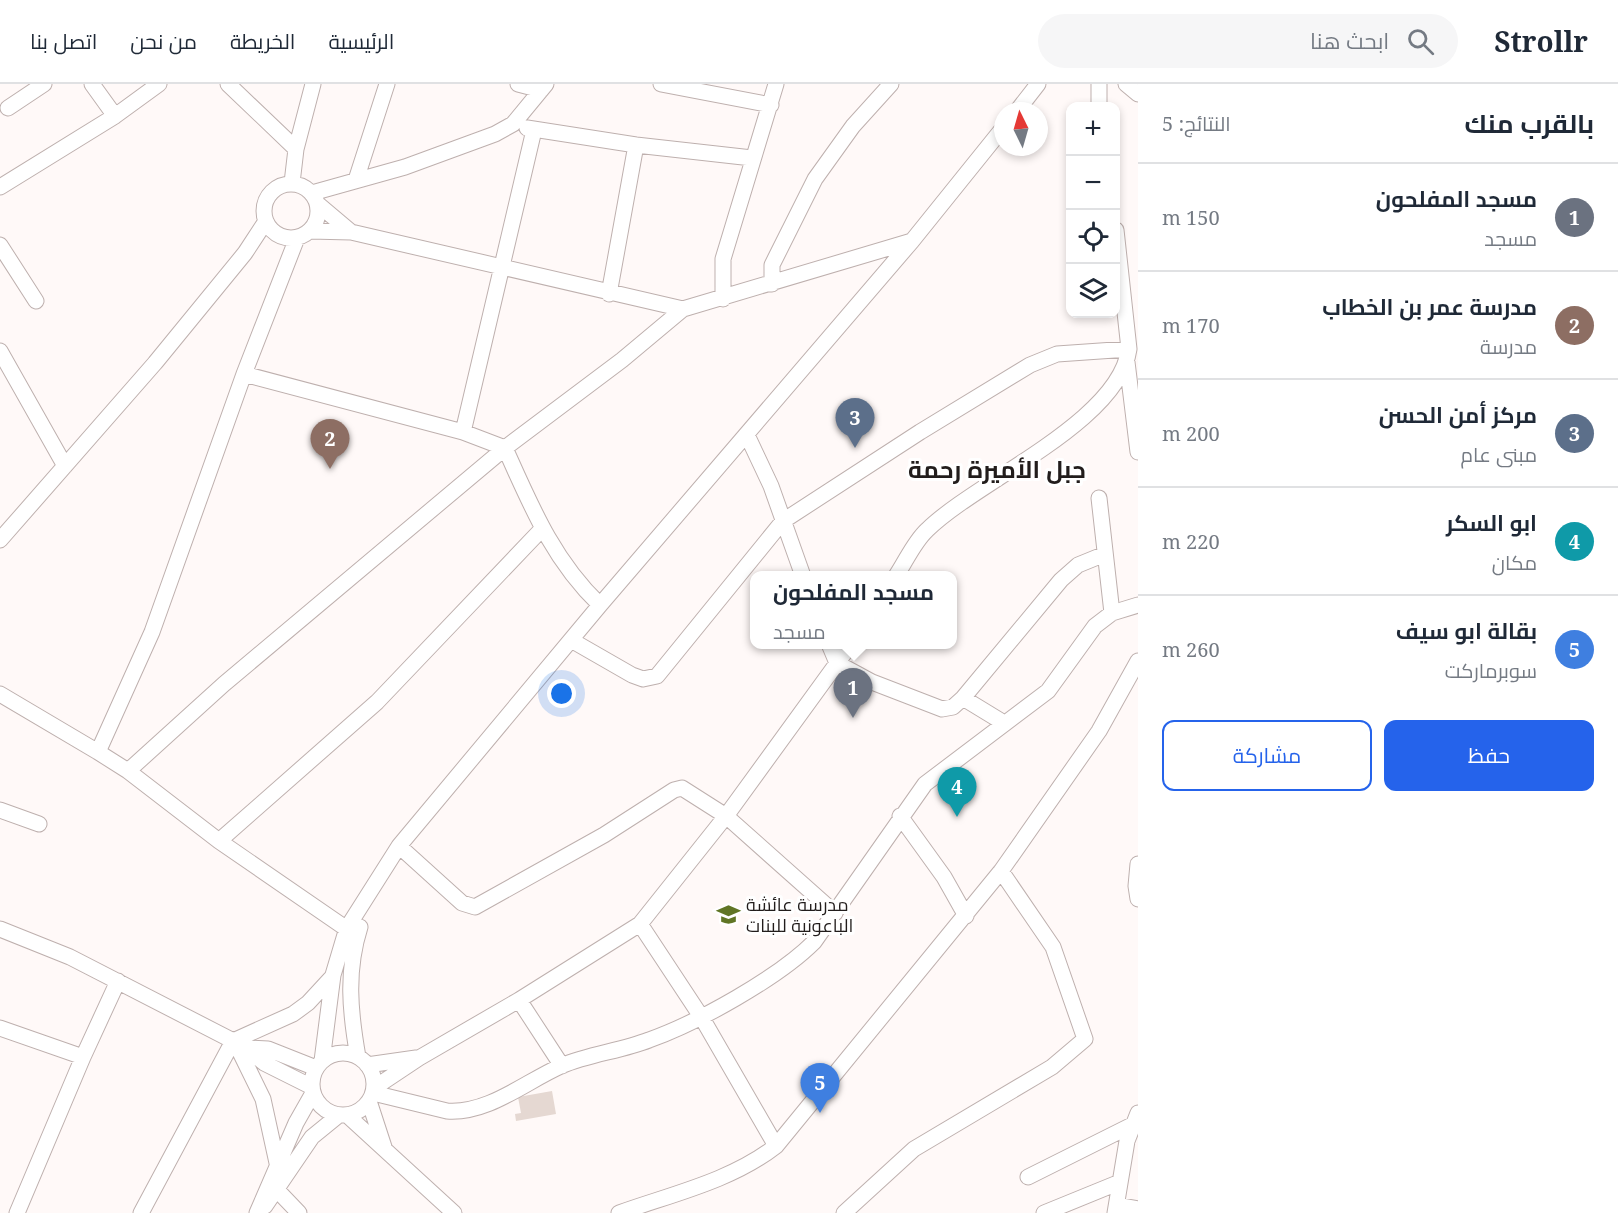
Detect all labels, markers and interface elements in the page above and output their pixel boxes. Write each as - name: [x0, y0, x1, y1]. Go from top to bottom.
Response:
- search box: [1038, 14, 1458, 68]
- text: Strollr: [1494, 22, 1588, 60]
- text: ابحث هنا: [1310, 25, 1389, 55]
- icon: search: [1404, 25, 1437, 58]
- text: اتصل بنا: [30, 27, 97, 55]
- text: من نحن: [130, 27, 197, 55]
- text: الخريطة: [230, 27, 295, 55]
- text: الرئيسية: [328, 27, 394, 55]
- north arrow: [994, 102, 1048, 156]
- map controls: [1066, 102, 1120, 318]
- button: +: [1066, 102, 1120, 156]
- text: بالقرب منك: [1465, 105, 1594, 141]
- text: النتائج: 5: [1162, 110, 1231, 137]
- button: −: [1066, 156, 1120, 210]
- text: مسجد المفلحون: [1376, 183, 1537, 213]
- text: 150 m: [1162, 204, 1220, 231]
- text: 1: [1569, 204, 1580, 231]
- button: locate: [1066, 210, 1120, 264]
- text: مسجد: [1484, 225, 1537, 252]
- button: layers: [1066, 264, 1120, 318]
- text: مدرسة عمر بن الخطاب: [1322, 291, 1537, 321]
- text: 170 m: [1162, 312, 1220, 339]
- text: 2: [1569, 312, 1580, 339]
- text: مدرسة: [1480, 333, 1537, 360]
- pin: 3: [836, 398, 874, 448]
- text: مركز أمن الحسن: [1379, 399, 1537, 429]
- pin: 2: [310, 420, 350, 469]
- text: 200 m: [1162, 420, 1220, 447]
- text: 3: [1569, 420, 1580, 447]
- text: مبنى عام: [1461, 441, 1537, 468]
- district label: جبل الأميرة رحمة: [908, 452, 1086, 485]
- text: ابو السكر: [1446, 507, 1537, 537]
- text: 220 m: [1162, 528, 1220, 555]
- text: 4: [1569, 528, 1580, 555]
- text: مكان: [1492, 549, 1537, 576]
- popup: [750, 571, 957, 649]
- text: مسجد المفلحون: [773, 576, 934, 606]
- text: بقالة ابو سيف: [1396, 615, 1537, 645]
- text: مسجد: [773, 618, 826, 645]
- text: 260 m: [1162, 636, 1220, 663]
- text: 5: [1569, 636, 1580, 663]
- text: سوبرماركت: [1445, 657, 1537, 684]
- pin: 1: [834, 668, 872, 718]
- your location: [547, 679, 576, 708]
- button: مشاركة: [1162, 720, 1372, 791]
- button: حفظ: [1384, 720, 1594, 791]
- pin: 4: [938, 768, 976, 817]
- place label: مدرسة عائشة الباعونية للبنات: [746, 892, 853, 937]
- school or university icon: مدرسة عائشة الباعونية للبنات: [715, 901, 741, 927]
- pin: 5: [800, 1064, 840, 1113]

